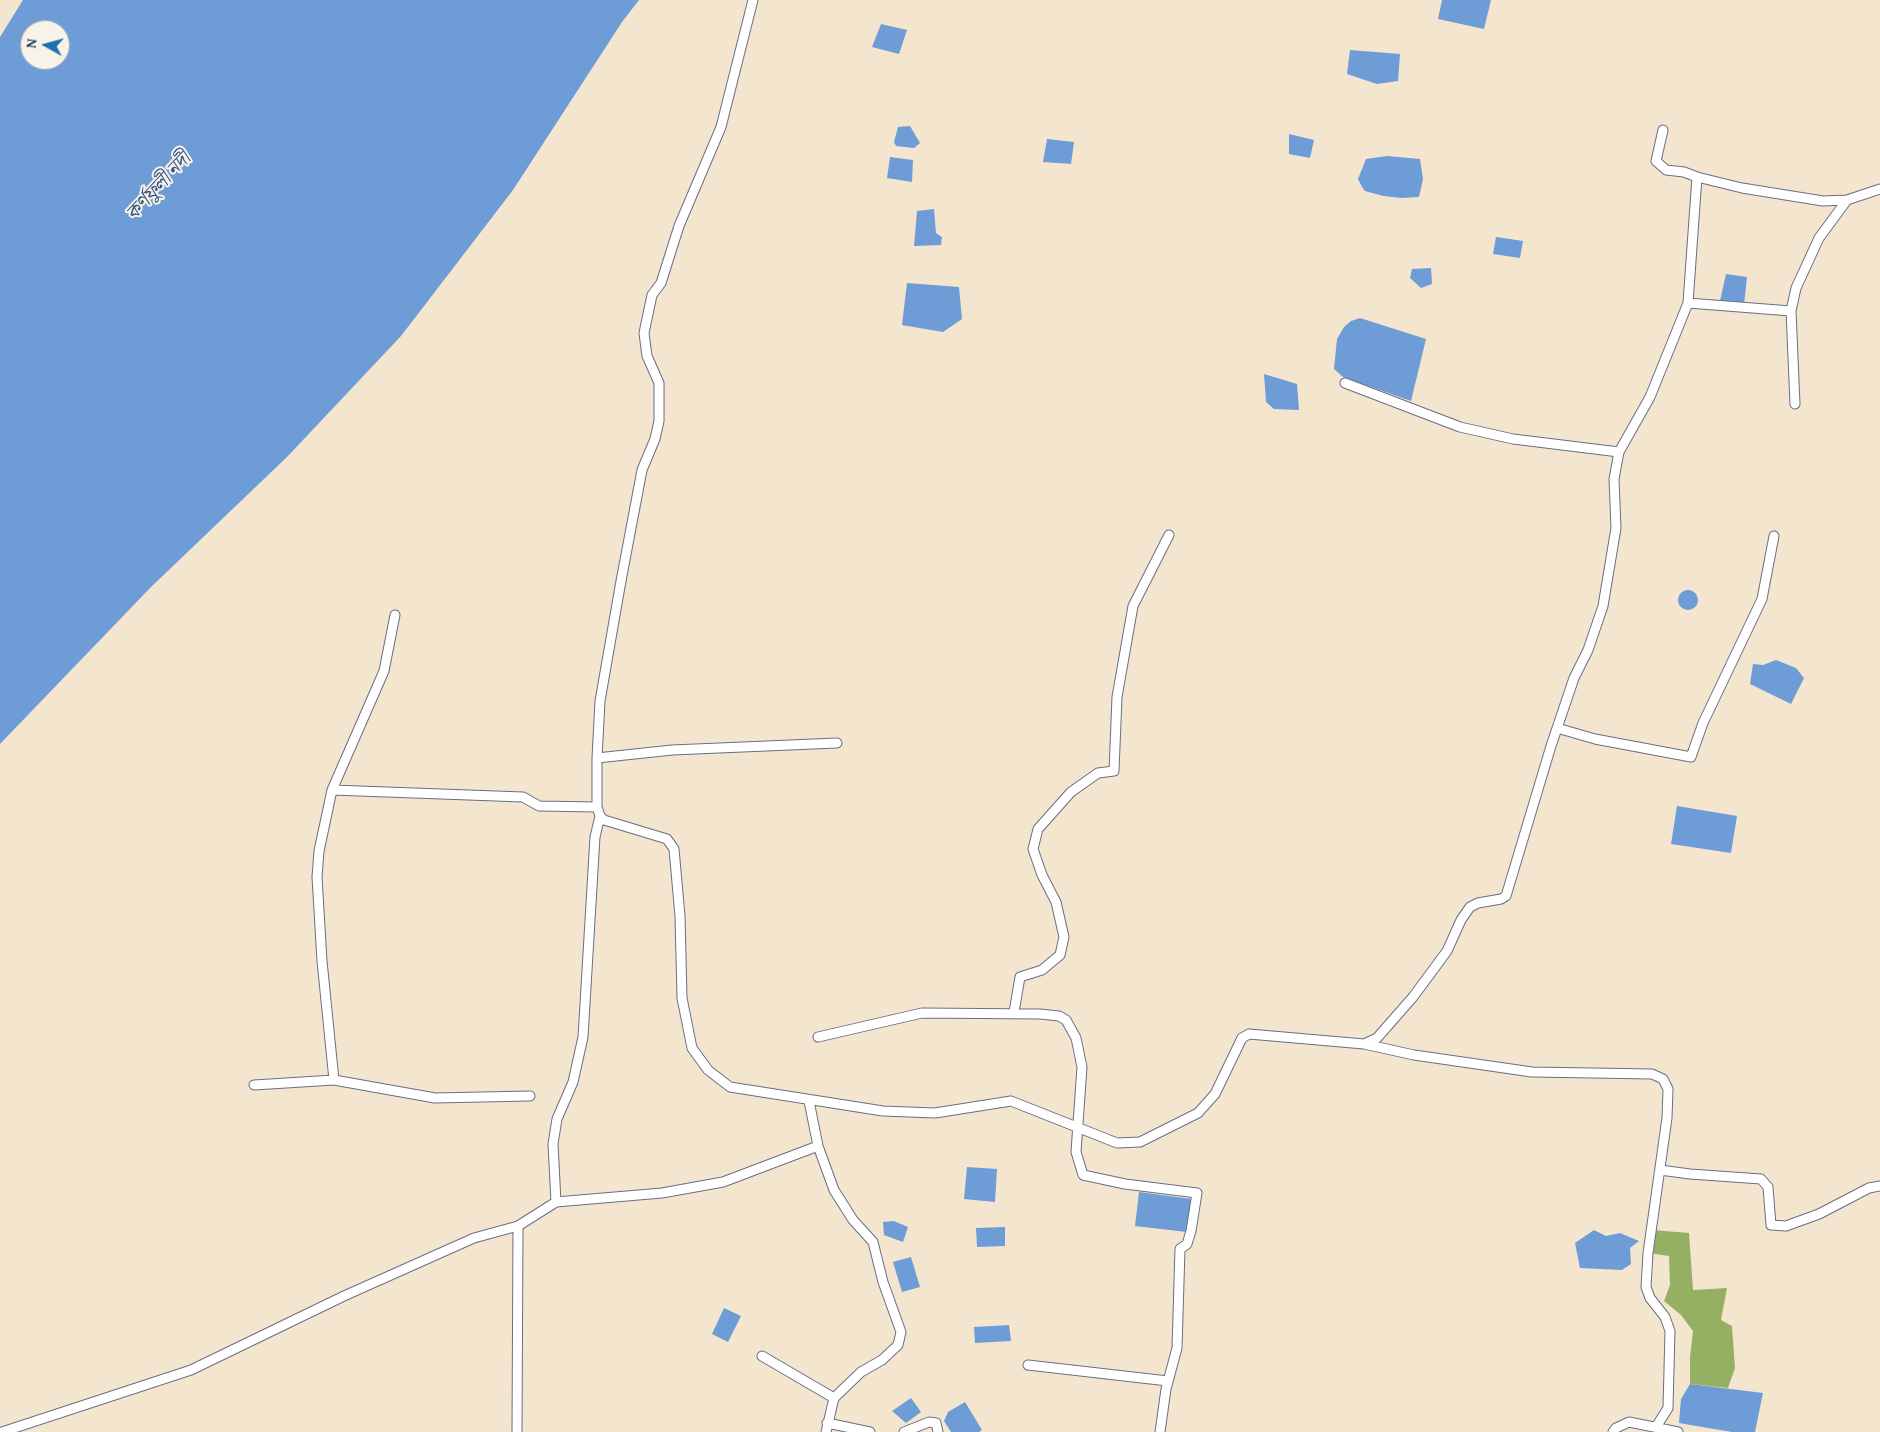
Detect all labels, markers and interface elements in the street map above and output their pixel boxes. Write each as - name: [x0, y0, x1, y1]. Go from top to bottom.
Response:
- north arrow: [20, 20, 70, 70]
- text: N: [21, 37, 42, 49]
- water label: কর্ণফুলী নদী: [122, 148, 196, 226]

